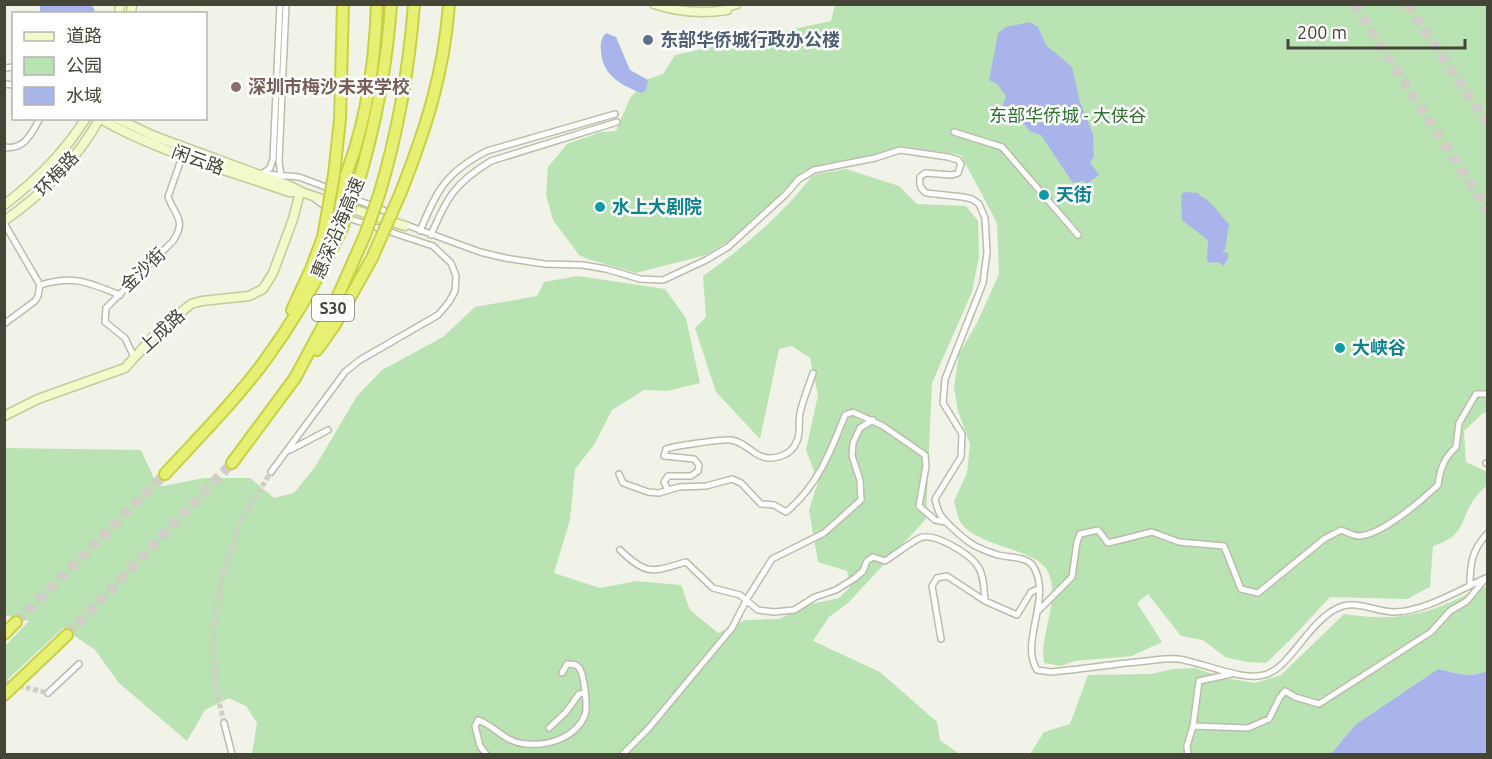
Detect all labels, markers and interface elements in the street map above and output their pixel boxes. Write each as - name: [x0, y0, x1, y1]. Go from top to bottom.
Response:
- legend: [12, 12, 207, 120]
- scale bar: [1288, 12, 1465, 50]
- text: 200 m: [1297, 22, 1347, 42]
- text: 道路: [66, 25, 102, 45]
- place label: 东部华侨城行政办公楼: [660, 29, 840, 49]
- marker: 东部华侨城行政办公楼: [641, 33, 655, 47]
- text: 公园: [66, 55, 102, 75]
- place label: 深圳市梅沙未来学校: [248, 76, 410, 96]
- marker: 深圳市梅沙未来学校: [229, 80, 243, 94]
- text: 水域: [66, 85, 102, 105]
- park label: 东部华侨城 - 大侠谷: [989, 105, 1147, 125]
- street label: 闲云路: [170, 140, 227, 178]
- street label: 环梅路: [31, 147, 82, 200]
- street label: 惠深沿海高速: [307, 174, 367, 281]
- place label: 天街: [1056, 184, 1092, 204]
- marker: 天街: [1037, 188, 1051, 202]
- place label: 水上大剧院: [612, 196, 702, 216]
- marker: 水上大剧院: [593, 200, 607, 214]
- street label: 金沙街: [116, 243, 169, 295]
- road number: S30: [312, 295, 354, 321]
- street label: 上成路: [135, 305, 188, 356]
- place label: 大峡谷: [1352, 337, 1406, 357]
- marker: 大峡谷: [1333, 341, 1347, 355]

